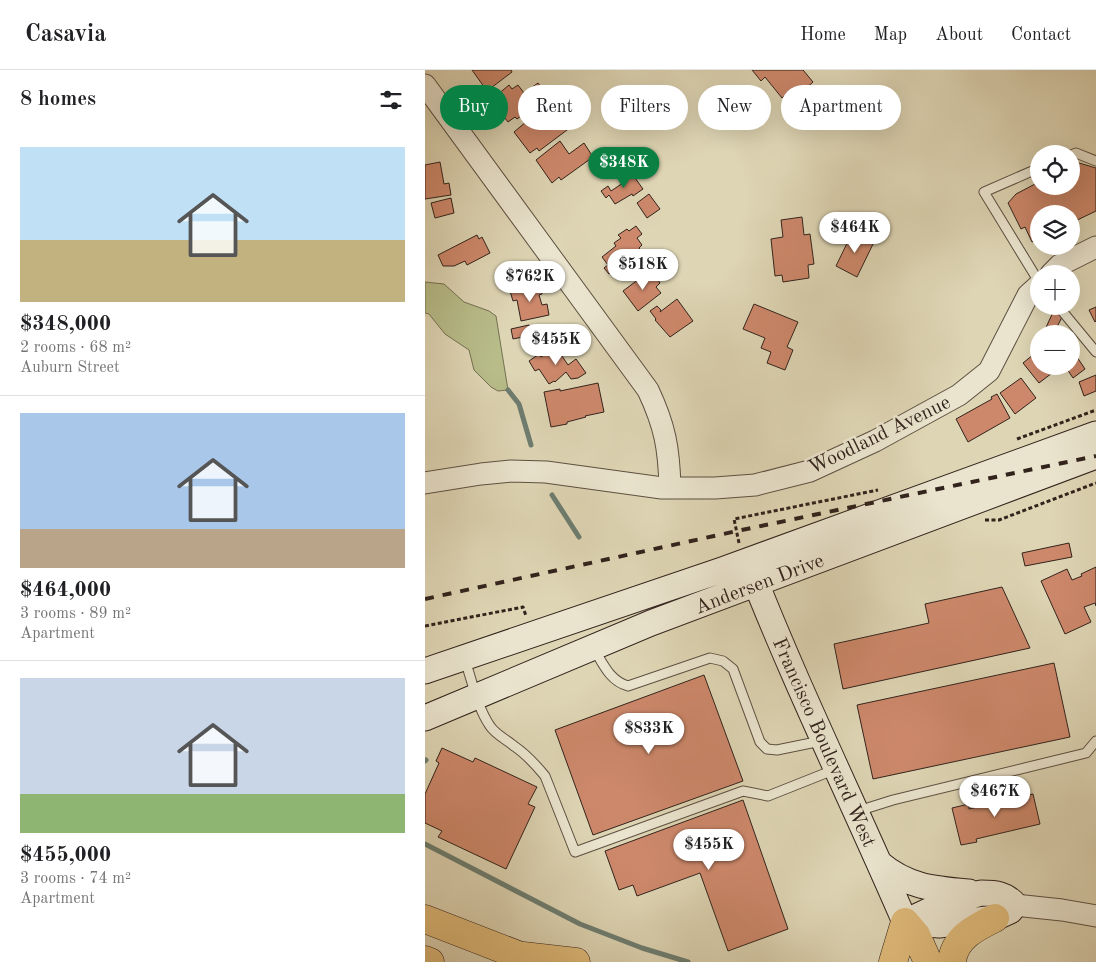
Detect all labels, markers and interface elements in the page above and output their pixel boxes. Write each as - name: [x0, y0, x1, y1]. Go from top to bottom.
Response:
- text: Casavia: [25, 23, 106, 47]
- text: Home: [800, 26, 846, 44]
- text: Map: [874, 26, 907, 44]
- text: About: [935, 26, 983, 44]
- text: Contact: [1011, 26, 1071, 44]
- chip: Buy: [440, 85, 508, 130]
- chip: Rent: [518, 85, 591, 130]
- chip: Filters: [601, 85, 688, 130]
- chip: New: [698, 85, 771, 130]
- chip: Apartment: [781, 85, 901, 130]
- icon: filters: [377, 86, 405, 114]
- text: 8 homes: [20, 89, 96, 110]
- map controls: [1030, 145, 1080, 375]
- button: locate: [1030, 145, 1080, 195]
- pin: $348K: [589, 146, 659, 189]
- text: $348K: [599, 155, 649, 171]
- icon: home: [168, 180, 258, 270]
- button: layers: [1030, 205, 1080, 255]
- pin: $464K: [820, 212, 890, 254]
- text: $464K: [830, 220, 880, 236]
- pin: $518K: [608, 248, 678, 291]
- text: $518K: [618, 257, 668, 273]
- pin: $762K: [495, 260, 565, 303]
- button: +: [1030, 265, 1080, 315]
- text: $762K: [505, 269, 555, 285]
- text: $348,000: [20, 314, 111, 335]
- pin: $455K: [521, 324, 591, 366]
- button: −: [1030, 325, 1080, 375]
- text: $455K: [531, 332, 581, 348]
- text: 2 rooms · 68 m²: [20, 340, 131, 356]
- text: Auburn Street: [20, 360, 120, 376]
- street label: Woodland Avenue: [806, 393, 954, 479]
- icon: home: [168, 445, 258, 535]
- street label: Andersen Drive: [693, 551, 827, 619]
- text: $464,000: [20, 580, 111, 601]
- text: 3 rooms · 89 m²: [20, 606, 131, 622]
- text: Apartment: [20, 626, 95, 642]
- street label: Francisco Boulevard West: [768, 635, 878, 850]
- icon: home: [168, 710, 258, 800]
- pin: $833K: [614, 712, 684, 755]
- text: $833K: [624, 721, 674, 737]
- pin: $467K: [960, 776, 1030, 818]
- text: $467K: [970, 784, 1020, 800]
- pin: $455K: [674, 828, 744, 871]
- text: $455K: [684, 837, 734, 853]
- text: $455,000: [20, 845, 111, 866]
- text: 3 rooms · 74 m²: [20, 871, 131, 887]
- text: Apartment: [20, 891, 95, 907]

